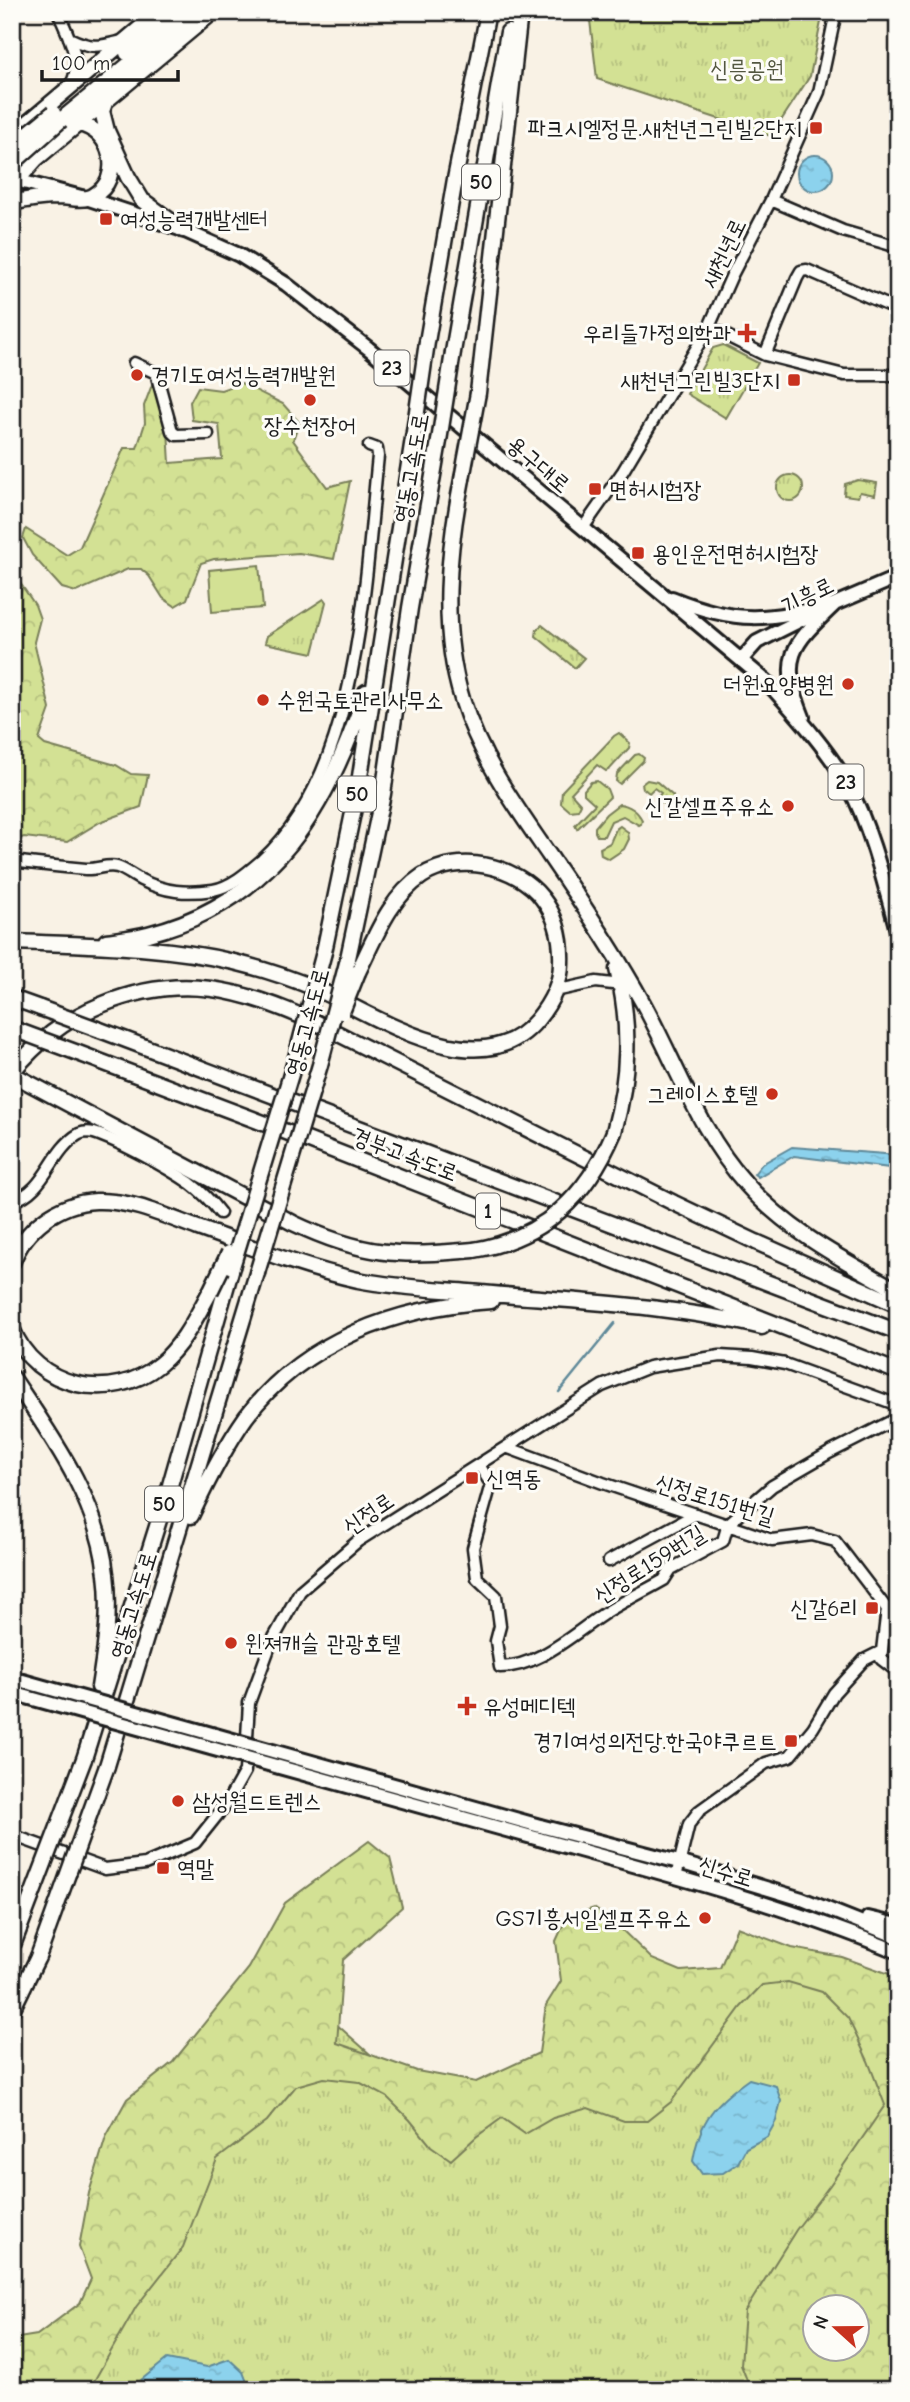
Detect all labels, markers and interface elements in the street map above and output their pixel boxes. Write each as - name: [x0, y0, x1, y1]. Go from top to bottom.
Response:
- scale bar: [42, 38, 178, 82]
- text: 100 m: [52, 51, 110, 75]
- park label: 신릉공원: [710, 56, 784, 83]
- place label: 파크시엘정문.새천년그린빌2단지: [527, 115, 802, 142]
- marker: 파크시엘정문.새천년그린빌2단지: [808, 120, 824, 136]
- road number: 50: [462, 164, 500, 200]
- place label: 여성능력개발센터: [120, 206, 268, 233]
- marker: 여성능력개발센터: [98, 211, 114, 227]
- street label: 새천년로: [695, 214, 752, 292]
- place label: 우리들가정의학과: [583, 320, 731, 347]
- marker: 우리들가정의학과: [737, 323, 757, 343]
- road number: 23: [374, 350, 410, 386]
- place label: 경기도여성능력개발원: [151, 362, 336, 389]
- marker: 경기도여성능력개발원: [129, 367, 145, 383]
- place label: 새천년그린빌3단지: [620, 367, 780, 394]
- marker: 새천년그린빌3단지: [786, 372, 802, 388]
- marker: 장수천장어: [302, 392, 318, 408]
- street label: 영동고속도로: [389, 411, 434, 525]
- place label: 장수천장어: [264, 412, 356, 439]
- street label: 용구대로: [502, 430, 576, 499]
- place label: 면허시험장: [609, 476, 702, 503]
- marker: 면허시험장: [587, 481, 603, 497]
- place label: 용인운전면허시험장: [652, 540, 819, 567]
- marker: 용인운전면허시험장: [630, 545, 646, 561]
- street label: 기흥로: [776, 571, 838, 620]
- place label: 더원요양병원: [723, 671, 834, 698]
- marker: 더원요양병원: [840, 676, 856, 692]
- place label: 수원국토관리사무소: [277, 687, 444, 714]
- marker: 수원국토관리사무소: [255, 692, 271, 708]
- road number: 23: [828, 764, 864, 800]
- road number: 50: [338, 776, 376, 812]
- place label: 신갈셀프주유소: [644, 793, 774, 820]
- marker: 신갈셀프주유소: [780, 798, 796, 814]
- street label: 영동고속도로: [280, 965, 335, 1079]
- place label: 그레이스호텔: [647, 1081, 758, 1108]
- marker: 그레이스호텔: [764, 1086, 780, 1102]
- street label: 경부고속도로: [348, 1122, 461, 1187]
- road number: 1: [476, 1194, 500, 1228]
- place label: 신역동: [486, 1465, 542, 1492]
- street label: 신정로151번길: [652, 1469, 778, 1530]
- marker: 신역동: [464, 1470, 480, 1486]
- road number: 50: [145, 1486, 183, 1522]
- street label: 신정로: [338, 1487, 399, 1540]
- street label: 신정로159번길: [589, 1520, 710, 1609]
- street label: 영동고속도로: [104, 1548, 163, 1662]
- place label: 신갈6리: [790, 1595, 858, 1622]
- marker: 신갈6리: [864, 1600, 880, 1616]
- place label: 윈져캐슬 관광호텔: [245, 1630, 401, 1657]
- marker: 윈져캐슬 관광호텔: [223, 1635, 239, 1651]
- place label: 유성메디텍: [483, 1693, 576, 1720]
- marker: 유성메디텍: [457, 1696, 477, 1716]
- place label: 경기여성의전당.한국야쿠르트: [533, 1728, 777, 1755]
- marker: 경기여성의전당.한국야쿠르트: [783, 1733, 799, 1749]
- place label: 삼성월드트렌스: [192, 1788, 322, 1815]
- marker: 삼성월드트렌스: [170, 1793, 186, 1809]
- street label: 신수로: [695, 1850, 756, 1893]
- place label: 역말: [177, 1855, 215, 1882]
- marker: 역말: [155, 1860, 171, 1876]
- place label: GS기흥서일셀프주유소: [495, 1905, 691, 1932]
- marker: GS기흥서일셀프주유소: [697, 1910, 713, 1926]
- north arrow: [802, 2294, 872, 2364]
- text: N: [809, 2313, 834, 2332]

